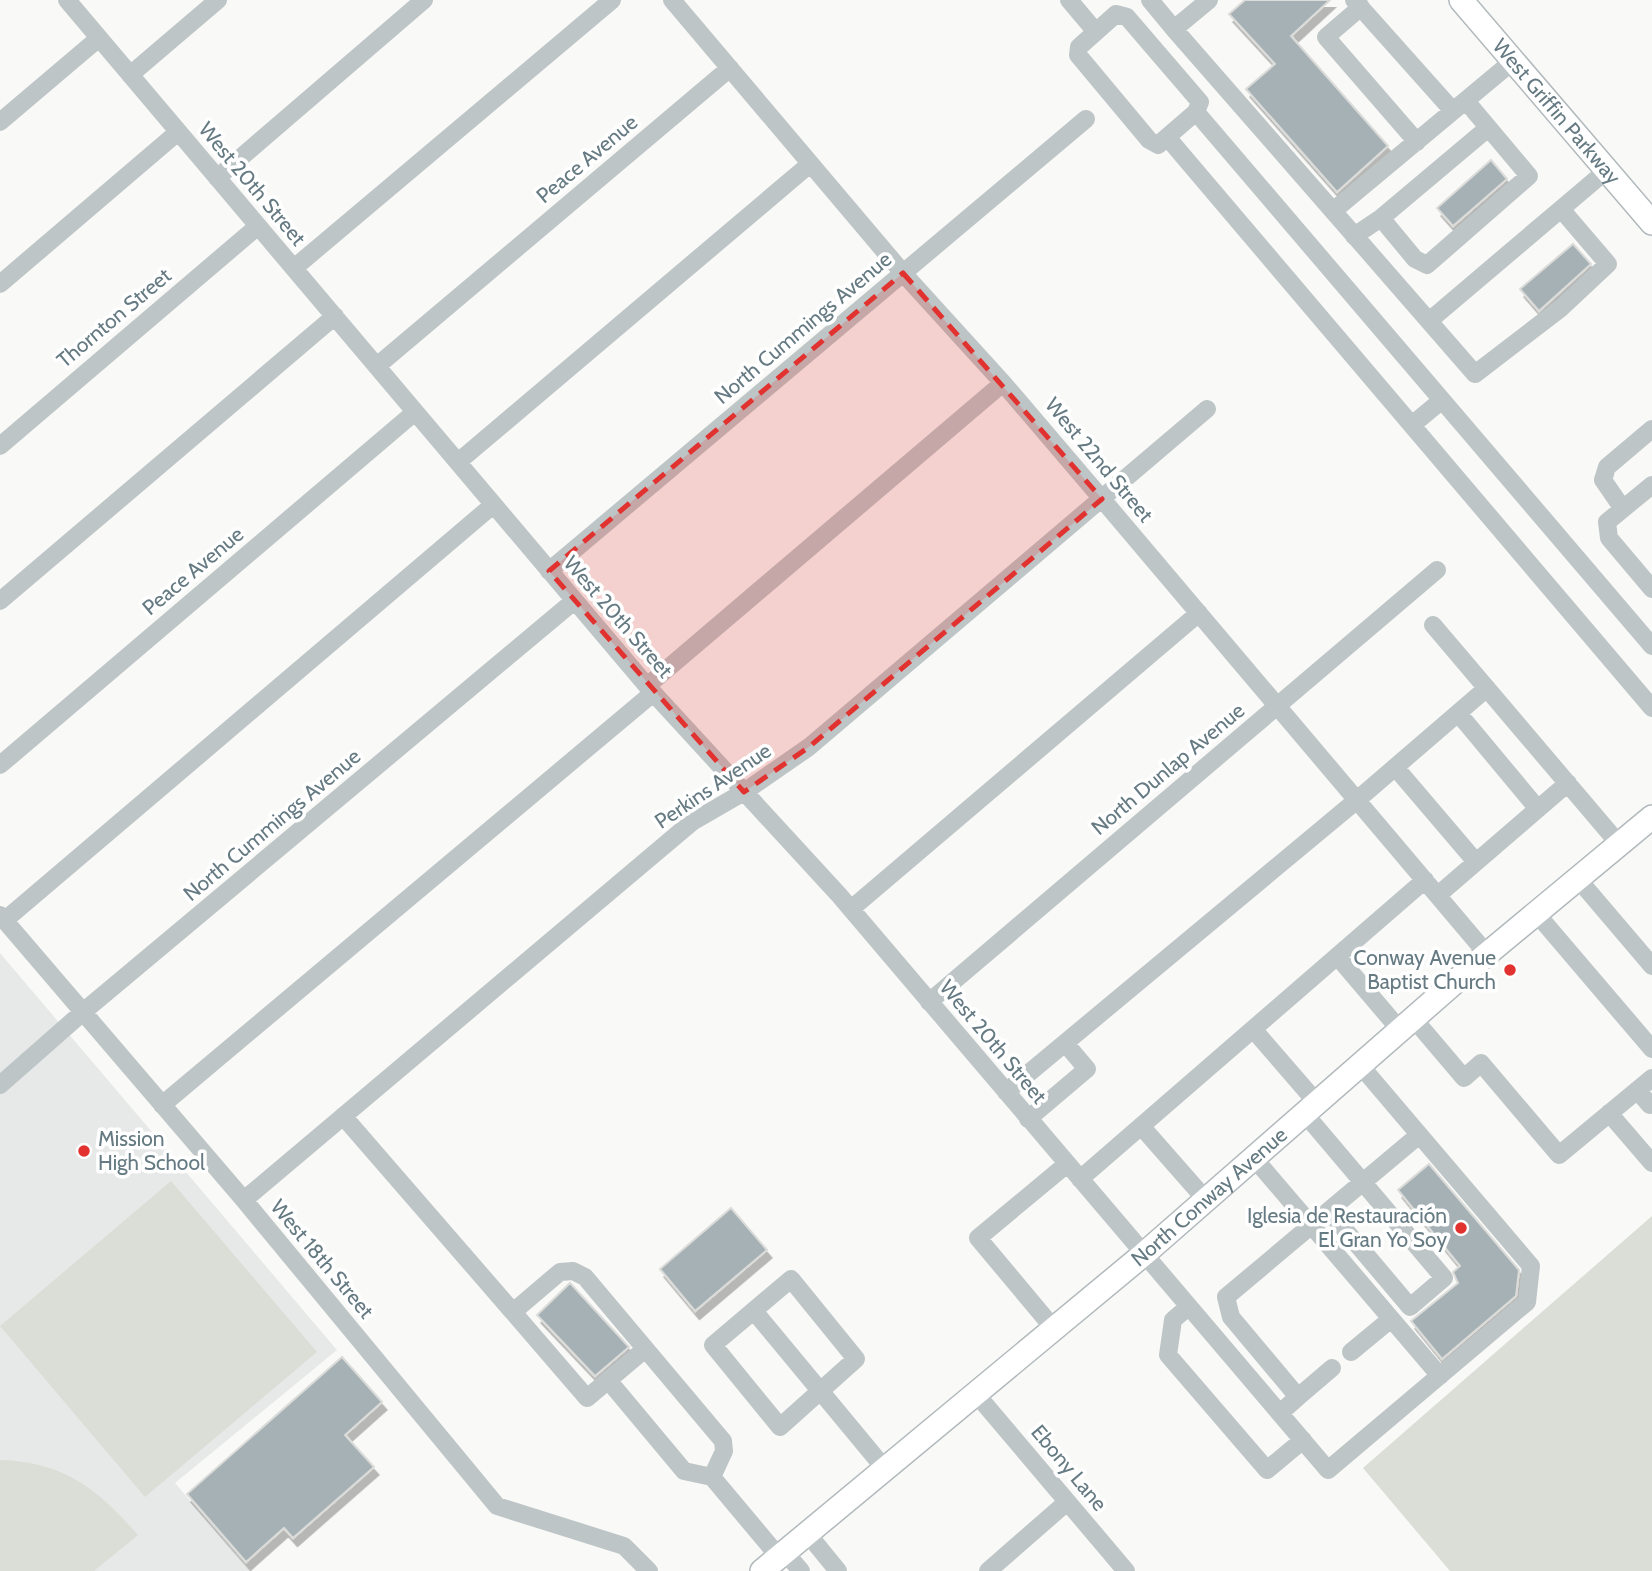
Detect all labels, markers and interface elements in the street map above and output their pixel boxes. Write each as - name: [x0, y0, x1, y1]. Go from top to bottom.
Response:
- street label: West Griffin Parkway: [1488, 33, 1626, 189]
- street label: Peace Avenue: [531, 109, 642, 208]
- street label: West 20th Street: [194, 117, 311, 250]
- street label: North Cummings Avenue: [709, 246, 896, 409]
- street label: Thornton Street: [52, 263, 176, 373]
- street label: West 22nd Street: [1040, 393, 1159, 527]
- street label: Peace Avenue: [137, 521, 248, 620]
- street label: West 20th Street: [559, 551, 678, 683]
- street label: North Dunlap Avenue: [1086, 697, 1249, 840]
- street label: Perkins Avenue: [650, 737, 776, 834]
- street label: North Cummings Avenue: [178, 743, 365, 906]
- place label: Conway Avenue Baptist Church: [1354, 945, 1496, 994]
- marker: Conway Avenue Baptist Church: [1502, 962, 1518, 978]
- street label: West 20th Street: [935, 975, 1052, 1108]
- street label: North Conway Avenue: [1126, 1122, 1292, 1271]
- place label: Mission High School: [98, 1126, 205, 1175]
- marker: Mission High School: [76, 1143, 92, 1159]
- street label: West 18th Street: [266, 1194, 379, 1323]
- place label: Iglesia de Restauración El Gran Yo Soy: [1247, 1203, 1447, 1252]
- marker: Iglesia de Restauración El Gran Yo Soy: [1453, 1220, 1469, 1236]
- street label: Ebony Lane: [1026, 1420, 1113, 1516]

